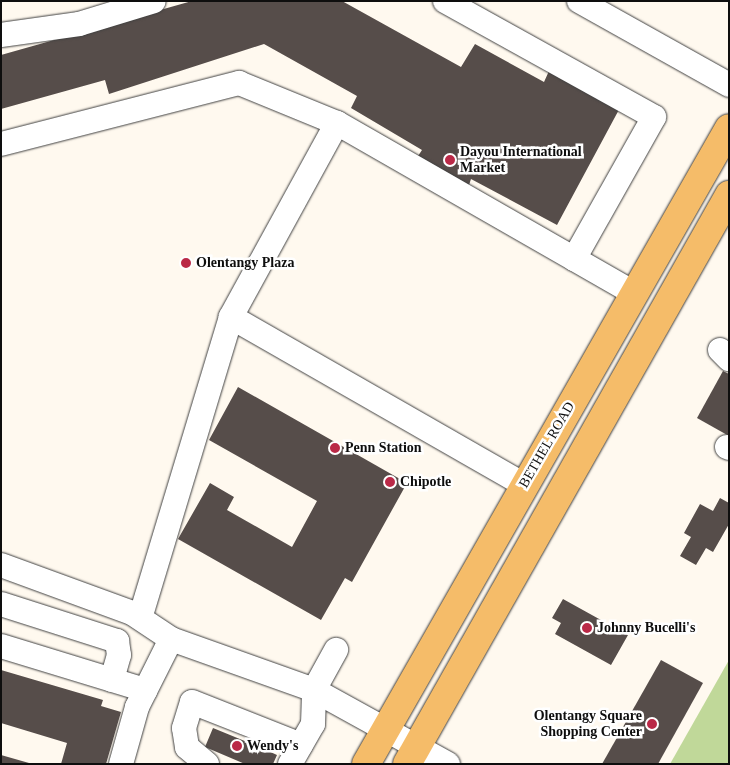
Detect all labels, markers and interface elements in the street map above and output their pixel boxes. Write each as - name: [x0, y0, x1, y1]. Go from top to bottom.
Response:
- place label: Dayou International Market: [460, 144, 582, 176]
- marker: Dayou International Market: [444, 154, 456, 166]
- place label: Olentangy Plaza: [196, 255, 294, 271]
- marker: Olentangy Plaza: [180, 257, 192, 269]
- street label: BETHEL ROAD: [516, 399, 578, 491]
- place label: Penn Station: [345, 440, 422, 456]
- marker: Penn Station: [329, 442, 341, 454]
- place label: Chipotle: [400, 474, 451, 490]
- marker: Chipotle: [384, 476, 396, 488]
- place label: Johnny Bucelli's: [597, 620, 695, 636]
- marker: Johnny Bucelli's: [581, 622, 593, 634]
- place label: Olentangy Square Shopping Center: [534, 708, 642, 740]
- marker: Olentangy Square Shopping Center: [646, 718, 658, 730]
- place label: Wendy's: [247, 738, 298, 754]
- marker: Wendy's: [231, 740, 243, 752]

